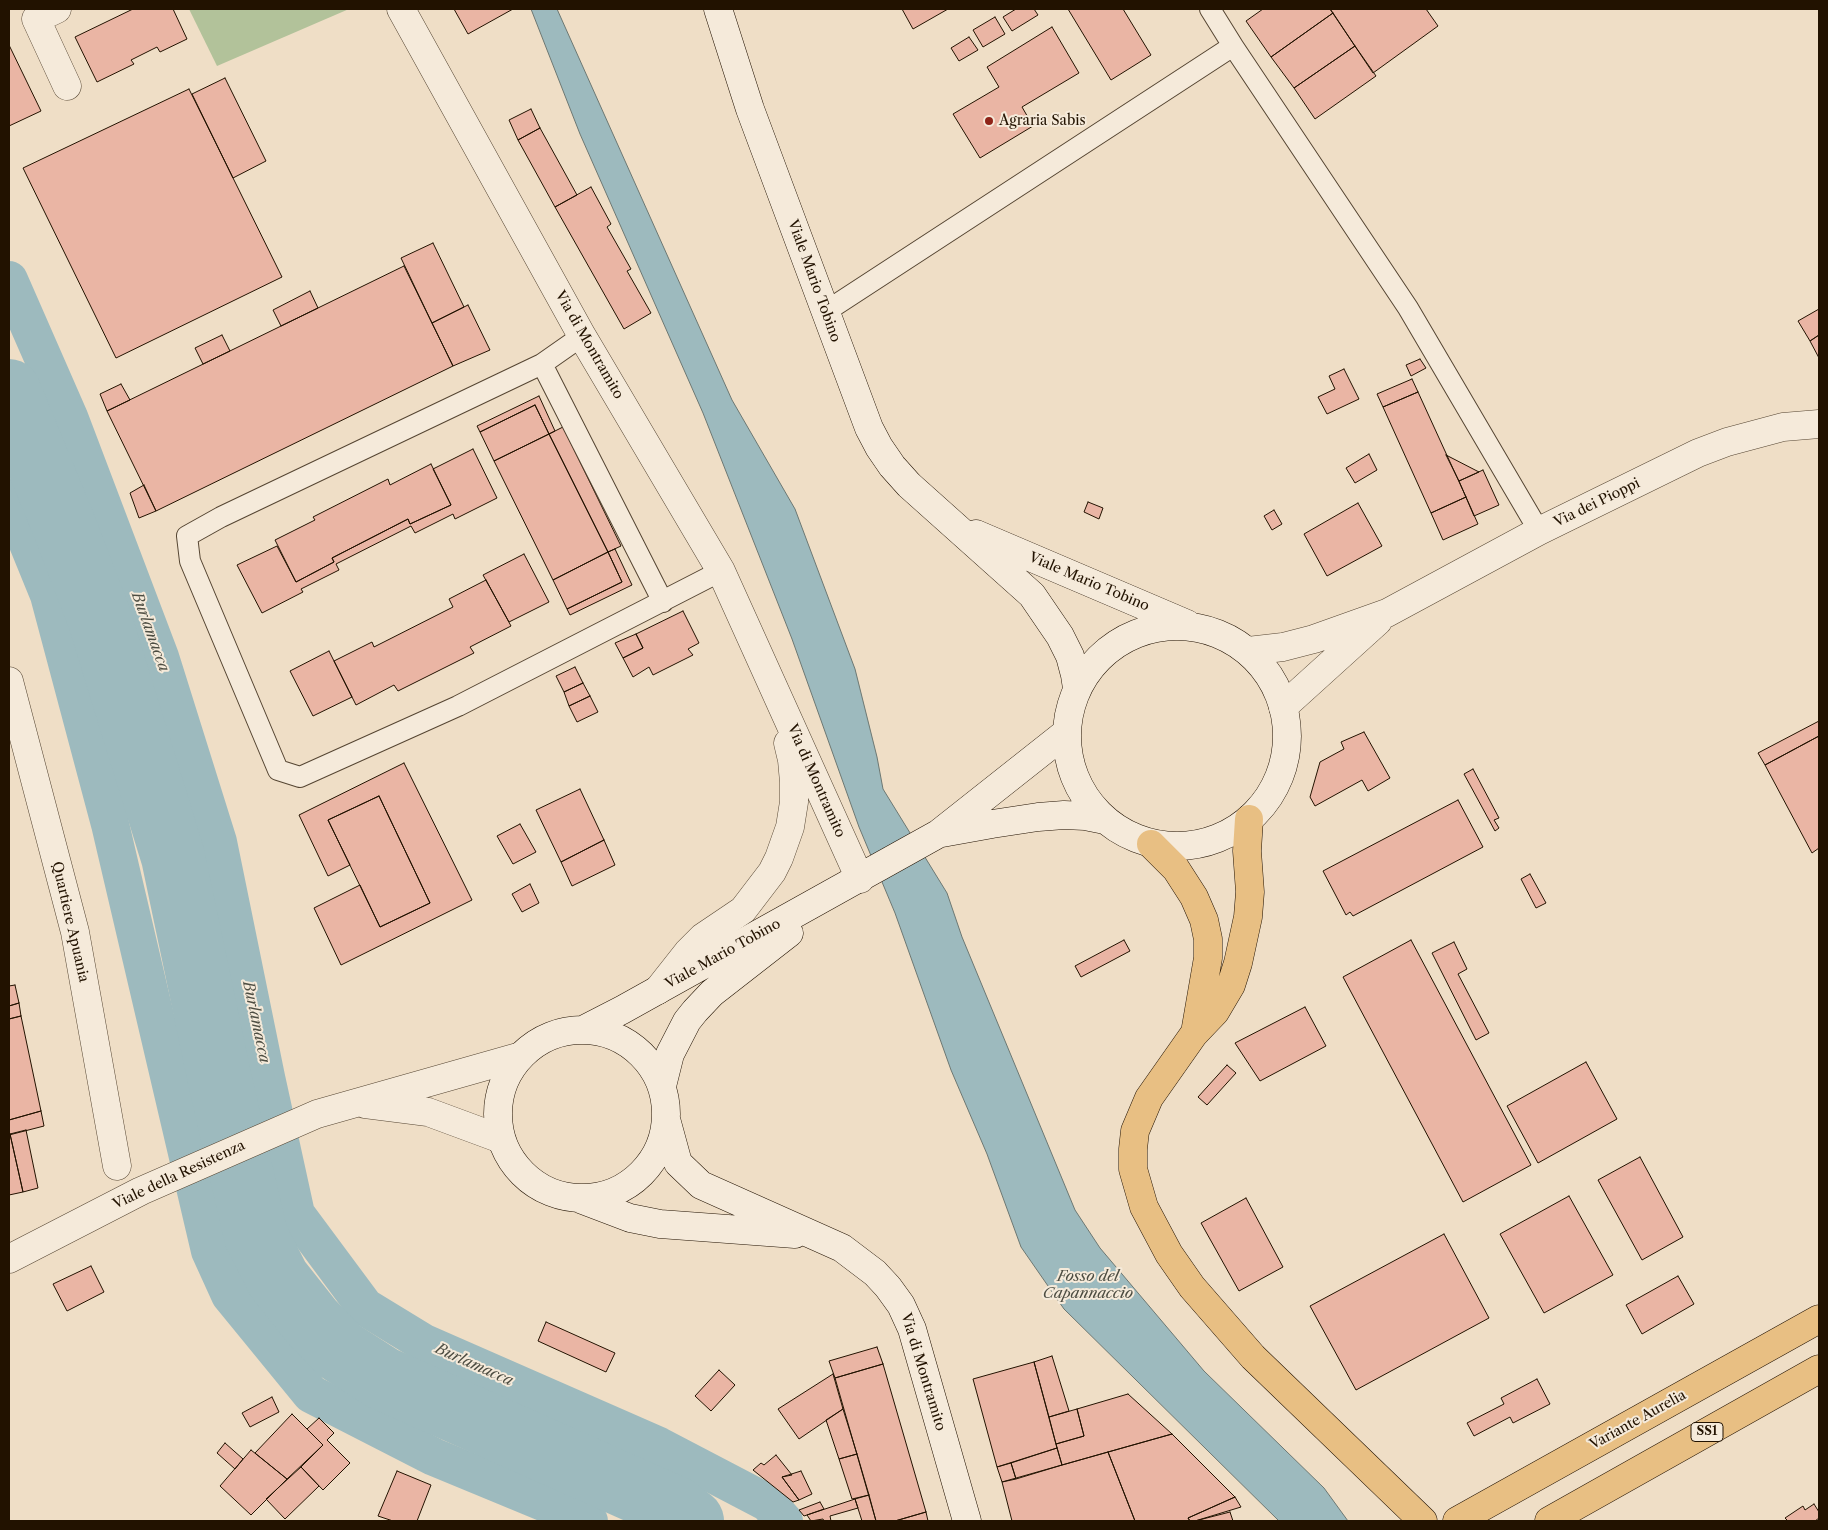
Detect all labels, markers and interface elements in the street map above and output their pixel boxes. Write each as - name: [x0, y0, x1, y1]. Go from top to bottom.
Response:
- place label: Agraria Sabis: [999, 113, 1086, 129]
- marker: Agraria Sabis: [983, 115, 995, 127]
- street label: Viale Mario Tobino: [784, 217, 844, 345]
- street label: Via di Montramito: [551, 288, 627, 402]
- street label: Via dei Pioppi: [1551, 475, 1643, 531]
- street label: Viale Mario Tobino: [1026, 549, 1152, 615]
- water label: Burlamacca: [127, 590, 173, 674]
- street label: Via di Montramito: [783, 722, 849, 840]
- street label: Quartiere Apuania: [48, 860, 92, 984]
- street label: Viale Mario Tobino: [662, 915, 784, 993]
- water label: Burlamacca: [239, 979, 273, 1065]
- street label: Viale della Resistenza: [110, 1137, 248, 1213]
- water label: Fosso del Capannaccio: [1043, 1268, 1133, 1303]
- street label: Via di Montramito: [897, 1311, 949, 1433]
- water label: Burlamacca: [432, 1340, 516, 1390]
- street label: Variante Aurelia: [1587, 1387, 1689, 1453]
- road number: SS1: [1691, 1422, 1723, 1441]

